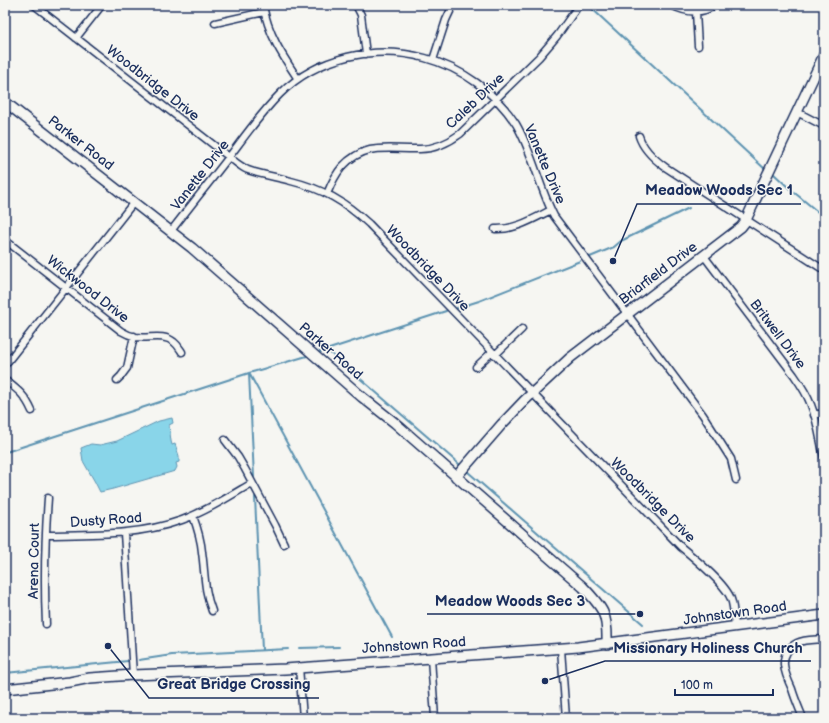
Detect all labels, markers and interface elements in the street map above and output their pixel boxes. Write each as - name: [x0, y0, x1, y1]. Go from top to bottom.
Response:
- street label: Woodbridge Drive: [103, 41, 203, 125]
- street label: Caleb Drive: [442, 70, 508, 132]
- street label: Parker Road: [45, 112, 117, 174]
- street label: Vanette Drive: [521, 122, 569, 206]
- street label: Vanette Drive: [167, 136, 233, 214]
- callout: Meadow Woods Sec 1: [637, 177, 801, 204]
- text: Meadow Woods Sec 1: [645, 181, 793, 200]
- street label: Woodbridge Drive: [383, 221, 473, 315]
- street label: Briarfield Drive: [615, 238, 701, 308]
- street label: Wickwood Drive: [44, 252, 132, 326]
- street label: Britwell Drive: [746, 296, 810, 372]
- street label: Parker Road: [296, 319, 366, 383]
- street label: Woodbridge Drive: [607, 454, 699, 546]
- street label: Dusty Road: [69, 509, 143, 531]
- street label: Arena Court: [25, 522, 43, 599]
- callout: Meadow Woods Sec 3: [427, 587, 593, 614]
- text: Meadow Woods Sec 3: [435, 592, 585, 611]
- street label: Johnstown Road: [682, 597, 788, 629]
- street label: Johnstown Road: [361, 633, 467, 657]
- callout: Missionary Holiness Church: [605, 634, 811, 661]
- text: Missionary Holiness Church: [613, 639, 803, 658]
- callout: Great Bridge Crossing: [149, 671, 319, 698]
- scale bar: [675, 671, 773, 697]
- text: Great Bridge Crossing: [157, 675, 311, 694]
- text: 100 m: [681, 678, 713, 693]

